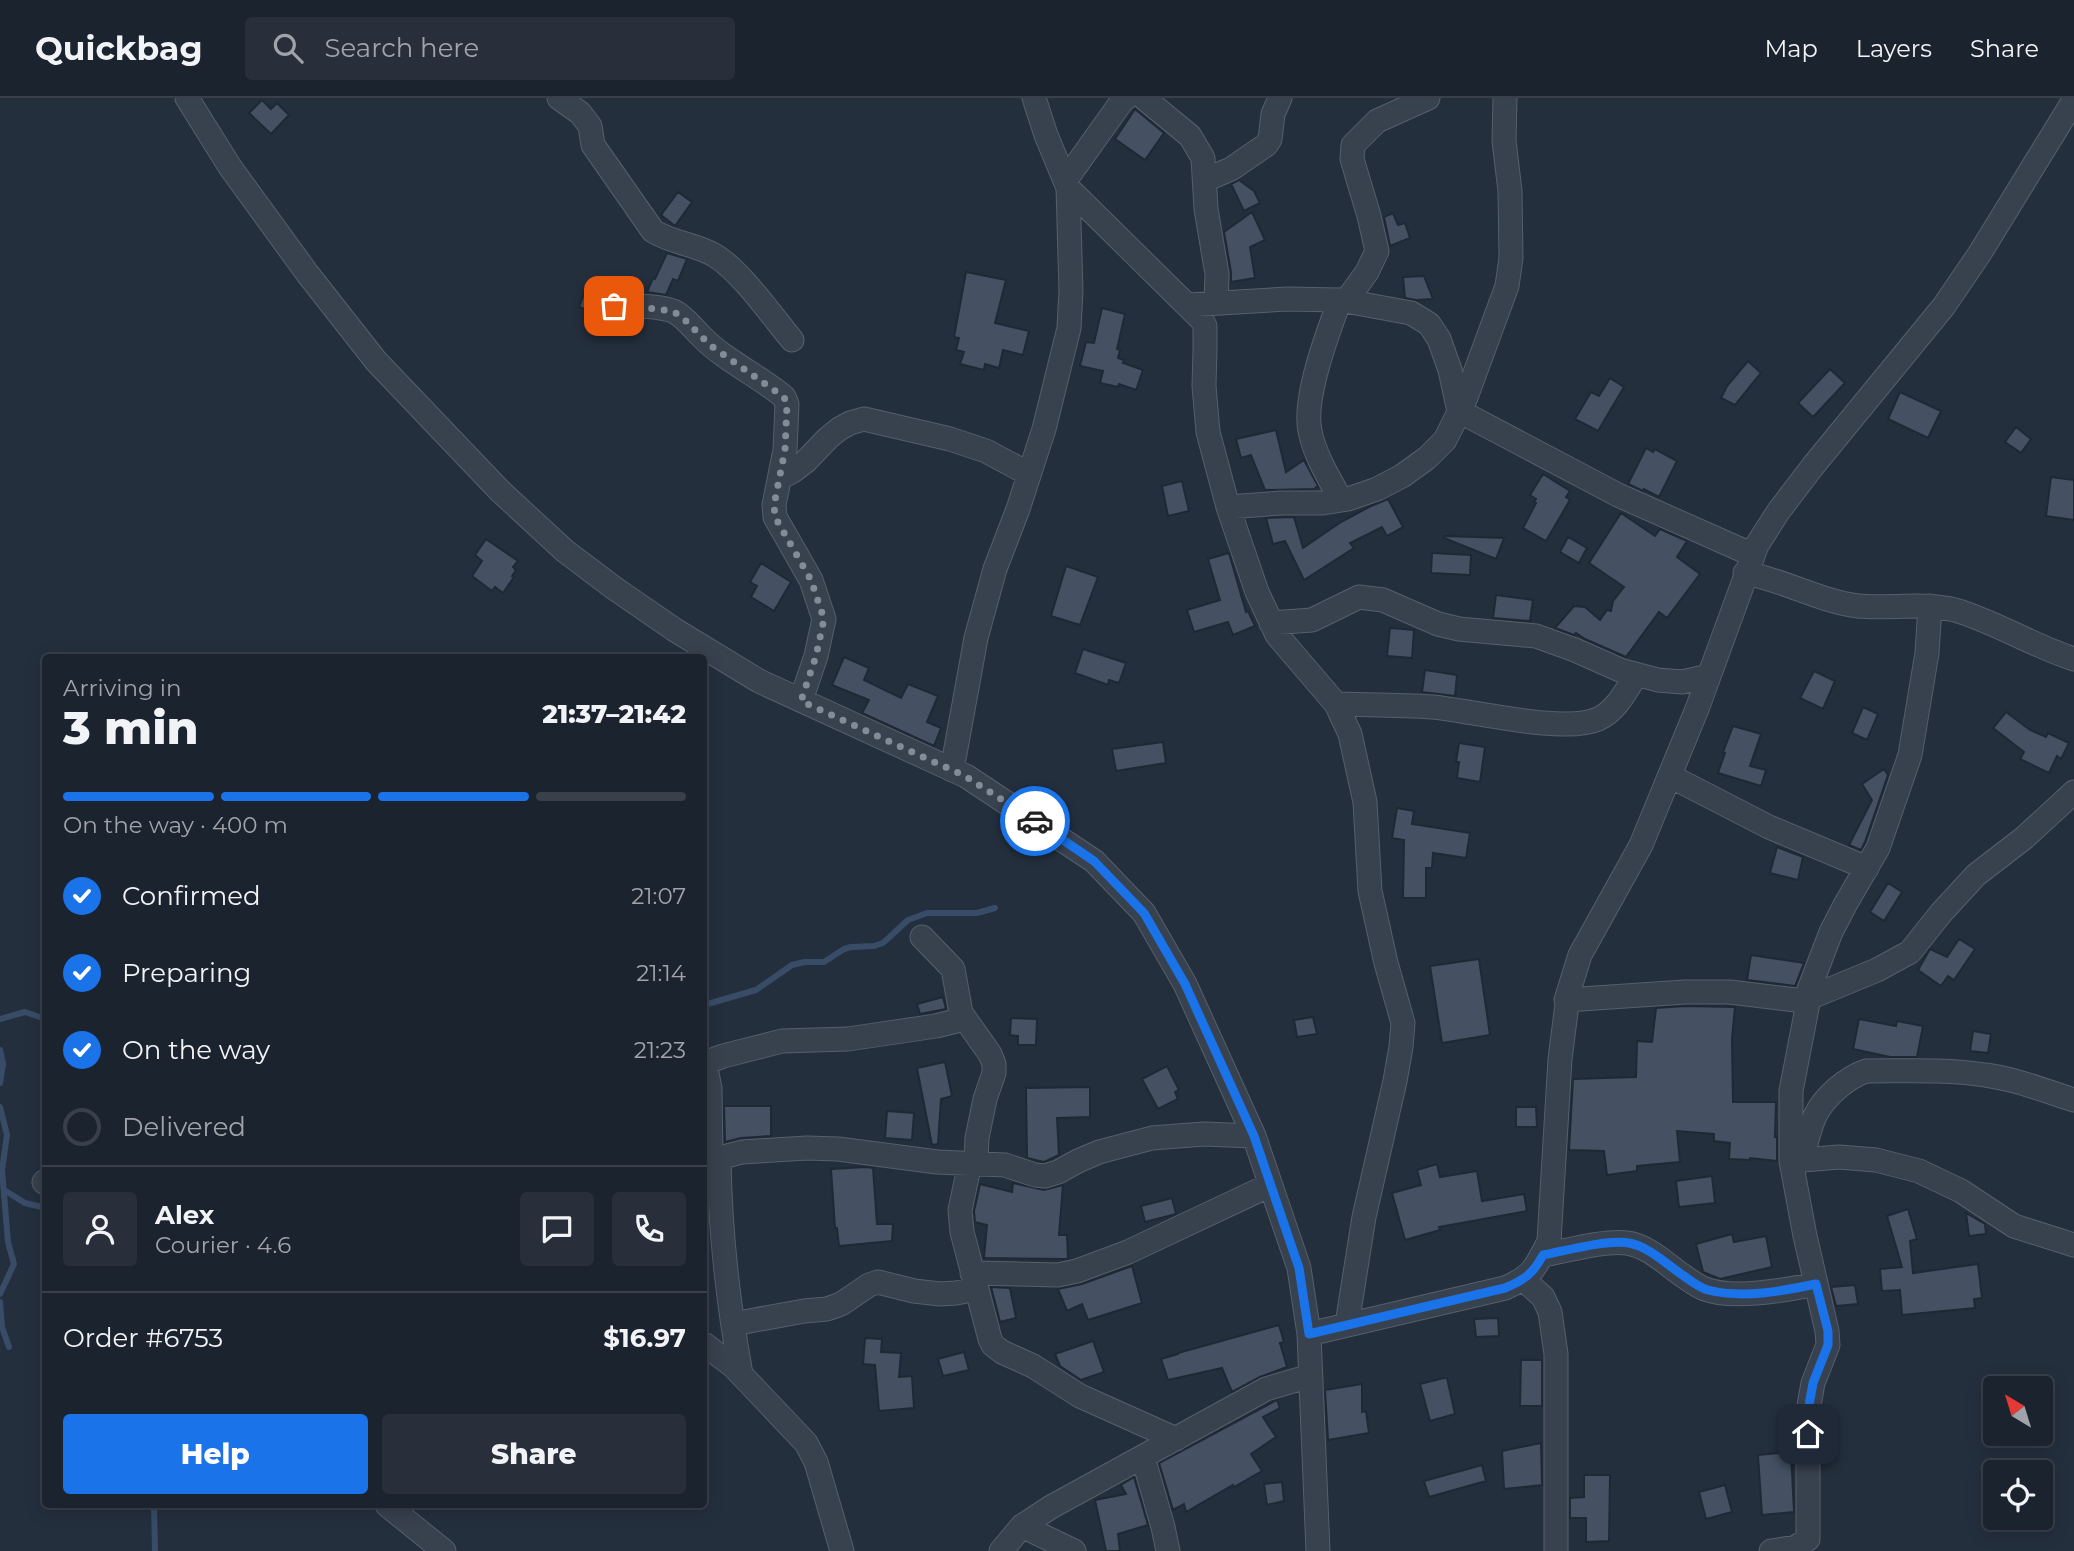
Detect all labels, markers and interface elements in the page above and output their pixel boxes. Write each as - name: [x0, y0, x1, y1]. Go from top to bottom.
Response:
- search box: [245, 17, 735, 80]
- text: Quickbag: [35, 28, 203, 68]
- icon: search: [269, 29, 307, 67]
- text: Search here: [325, 32, 479, 64]
- text: Map: [1764, 34, 1818, 63]
- text: Layers: [1856, 34, 1932, 63]
- text: Share: [1970, 34, 2039, 63]
- pin: [584, 276, 644, 336]
- icon: bag: [595, 287, 633, 325]
- text: Arriving in: [63, 674, 182, 702]
- text: 21:37–21:42: [542, 698, 686, 730]
- text: 3 min: [63, 699, 199, 756]
- courier: [1000, 786, 1070, 856]
- icon: car: [1016, 802, 1054, 840]
- text: On the way · 400 m: [63, 811, 288, 839]
- icon: check: [63, 877, 101, 915]
- text: Confirmed: [122, 880, 261, 912]
- text: 21:07: [631, 882, 686, 910]
- icon: check: [63, 954, 101, 992]
- text: Preparing: [122, 957, 251, 989]
- text: 21:14: [636, 959, 686, 987]
- icon: check: [63, 1031, 101, 1069]
- text: On the way: [122, 1034, 270, 1066]
- text: 21:23: [634, 1036, 686, 1064]
- text: Delivered: [122, 1111, 246, 1143]
- button: person: [63, 1192, 137, 1266]
- button: chat: [520, 1192, 594, 1266]
- button: phone: [612, 1192, 686, 1266]
- text: Alex: [155, 1199, 214, 1231]
- text: Courier · 4.6: [155, 1231, 291, 1259]
- text: Order #6753: [63, 1322, 223, 1354]
- text: $16.97: [603, 1322, 686, 1354]
- north arrow: [1983, 1376, 2053, 1446]
- map controls: [1983, 1376, 2053, 1530]
- pin: [1778, 1404, 1838, 1464]
- button: Help: [63, 1414, 368, 1494]
- button: Share: [382, 1414, 686, 1494]
- icon: home: [1789, 1415, 1827, 1453]
- button: locate: [1983, 1460, 2053, 1530]

